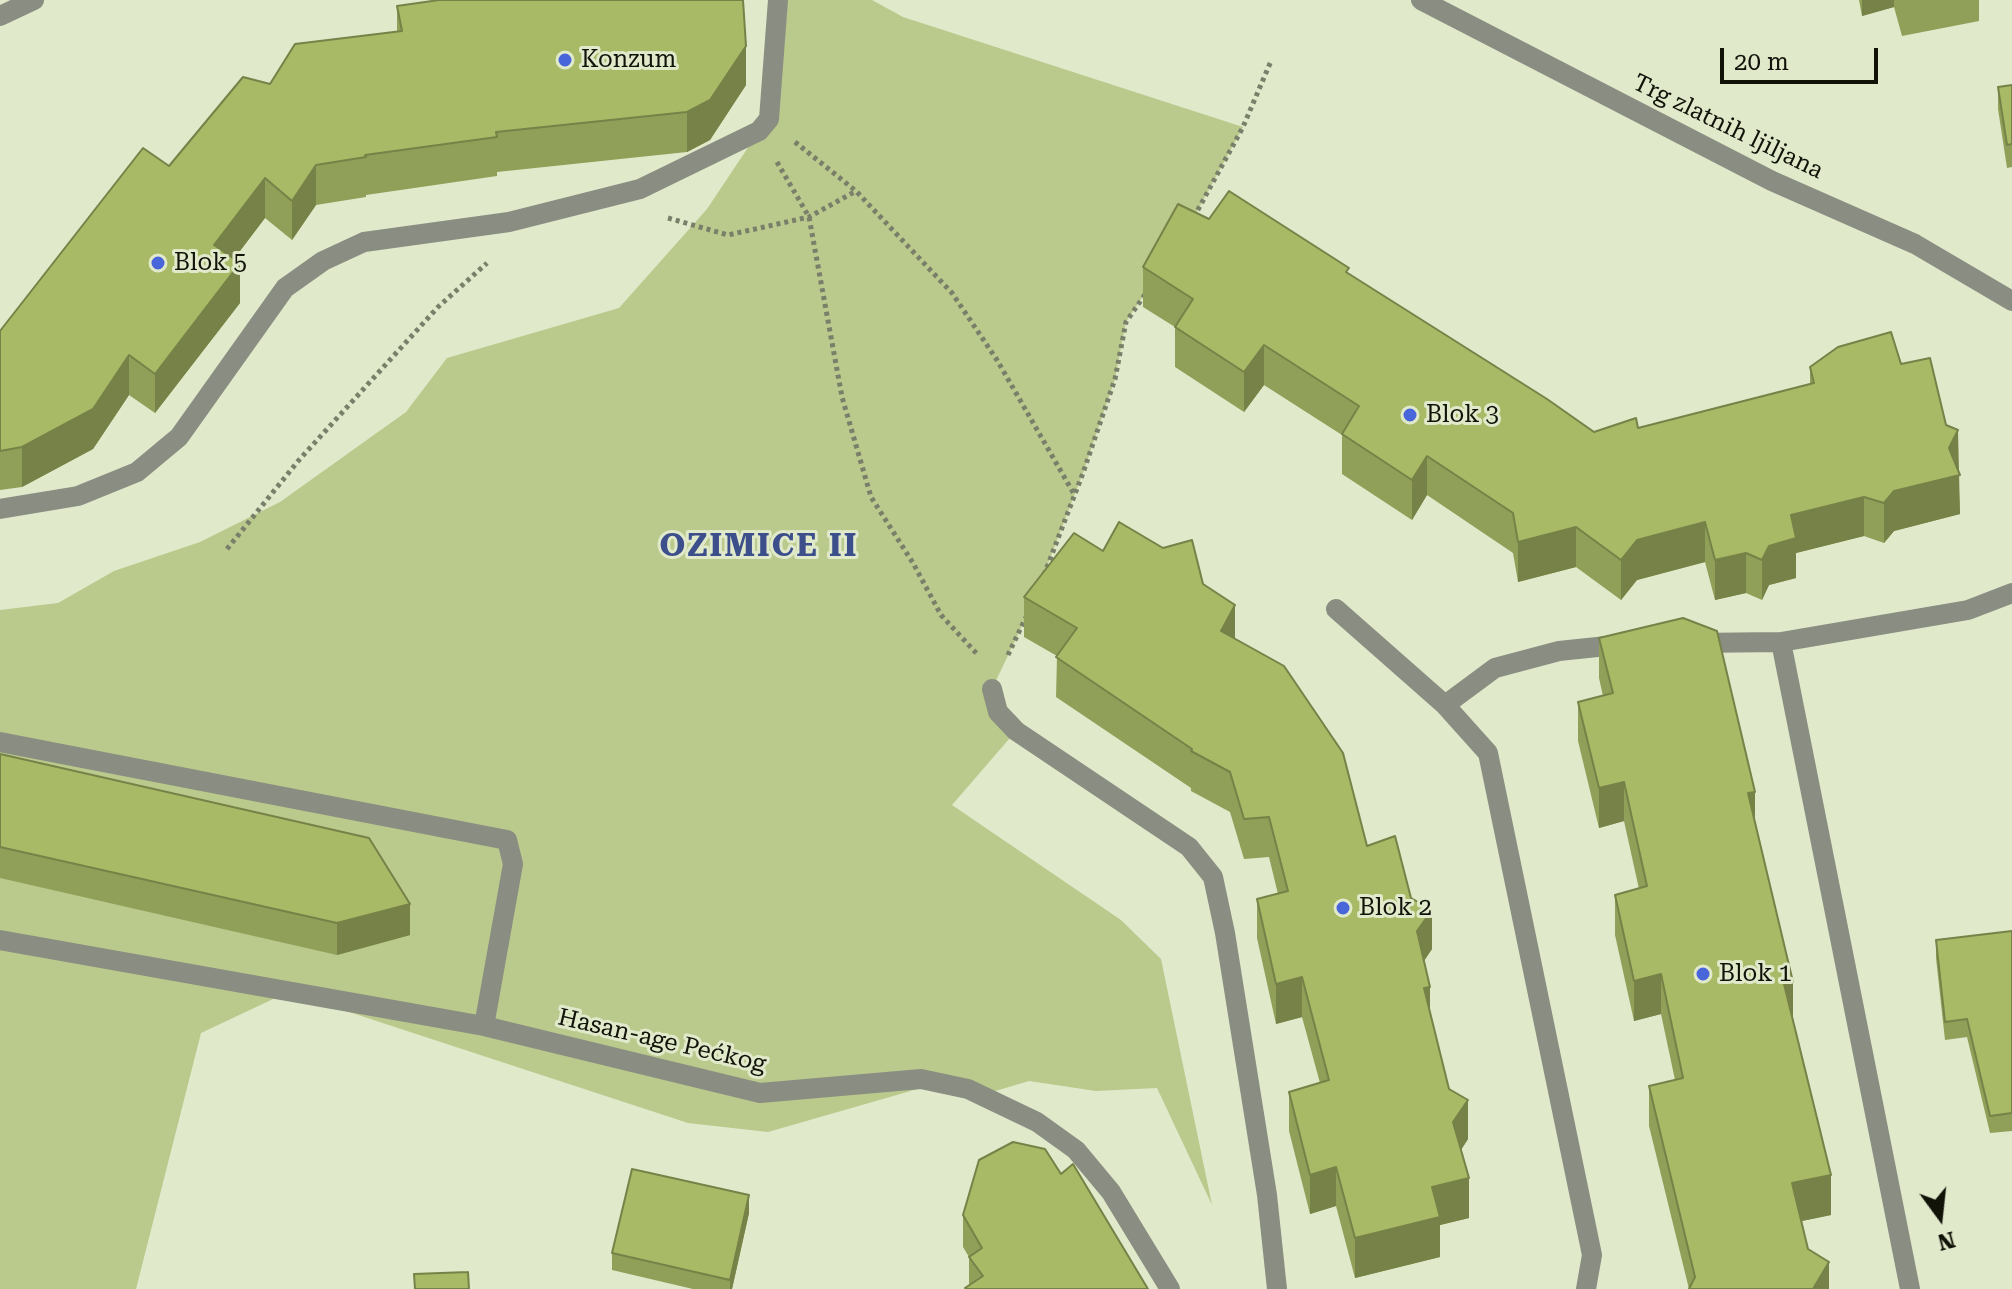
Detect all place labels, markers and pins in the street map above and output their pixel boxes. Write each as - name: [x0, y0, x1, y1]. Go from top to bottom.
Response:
- place label: Konzum: [581, 46, 676, 74]
- marker: Konzum: [556, 51, 574, 69]
- place label: Blok 5: [174, 249, 247, 277]
- marker: Blok 5: [149, 254, 167, 272]
- place label: Blok 3: [1426, 401, 1499, 429]
- marker: Blok 3: [1401, 406, 1419, 424]
- place label: Blok 2: [1359, 894, 1432, 922]
- marker: Blok 2: [1334, 899, 1352, 917]
- place label: Blok 1: [1719, 960, 1792, 988]
- marker: Blok 1: [1694, 965, 1712, 983]

